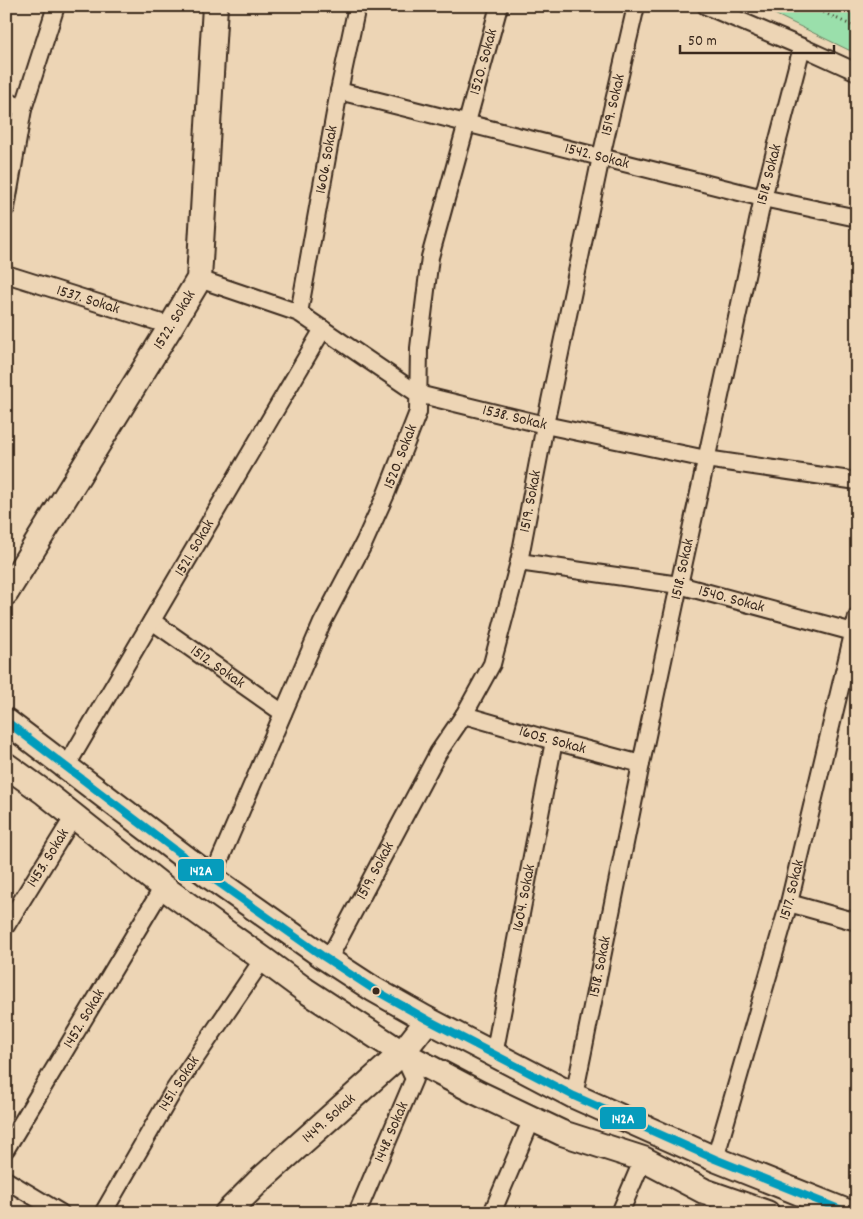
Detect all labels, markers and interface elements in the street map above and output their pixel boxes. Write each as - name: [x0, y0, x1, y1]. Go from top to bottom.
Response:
- scale bar: [680, 22, 834, 54]
- street label: 1520. Sokak: [464, 26, 504, 97]
- text: 50 m: [688, 31, 717, 53]
- street label: 1519. Sokak: [595, 72, 631, 138]
- street label: 1606. Sokak: [309, 123, 344, 196]
- street label: 1542. Sokak: [562, 137, 632, 175]
- street label: 1518. Sokak: [750, 142, 788, 207]
- street label: 1537. Sokak: [53, 279, 123, 321]
- street label: 1522. Sokak: [148, 286, 201, 354]
- street label: 1538. Sokak: [480, 399, 549, 437]
- street label: 1520. Sokak: [378, 421, 424, 492]
- street label: 1519. Sokak: [513, 468, 548, 534]
- street label: 1521. Sokak: [169, 515, 220, 581]
- street label: 1518. Sokak: [665, 536, 700, 602]
- street label: 1540. Sokak: [696, 579, 767, 619]
- street label: 1512. Sokak: [185, 640, 250, 694]
- street label: 1605. Sokak: [516, 720, 589, 760]
- street label: 1453. Sokak: [21, 824, 75, 892]
- street label: 1519. Sokak: [350, 838, 400, 904]
- street label: 1517. Sokak: [773, 857, 810, 923]
- line badge: 142A: [177, 858, 225, 882]
- text: 142A: [190, 862, 213, 882]
- street label: 1604. Sokak: [506, 862, 542, 933]
- street label: 1518. Sokak: [583, 934, 618, 999]
- street label: 1452. Sokak: [57, 985, 111, 1053]
- unlabelled marker: [371, 986, 381, 996]
- street label: 1451. Sokak: [152, 1051, 205, 1116]
- street label: 1449. Sokak: [297, 1088, 361, 1149]
- street label: 1448. Sokak: [368, 1098, 415, 1166]
- line badge: 142A: [599, 1106, 647, 1130]
- text: 142A: [612, 1110, 635, 1130]

